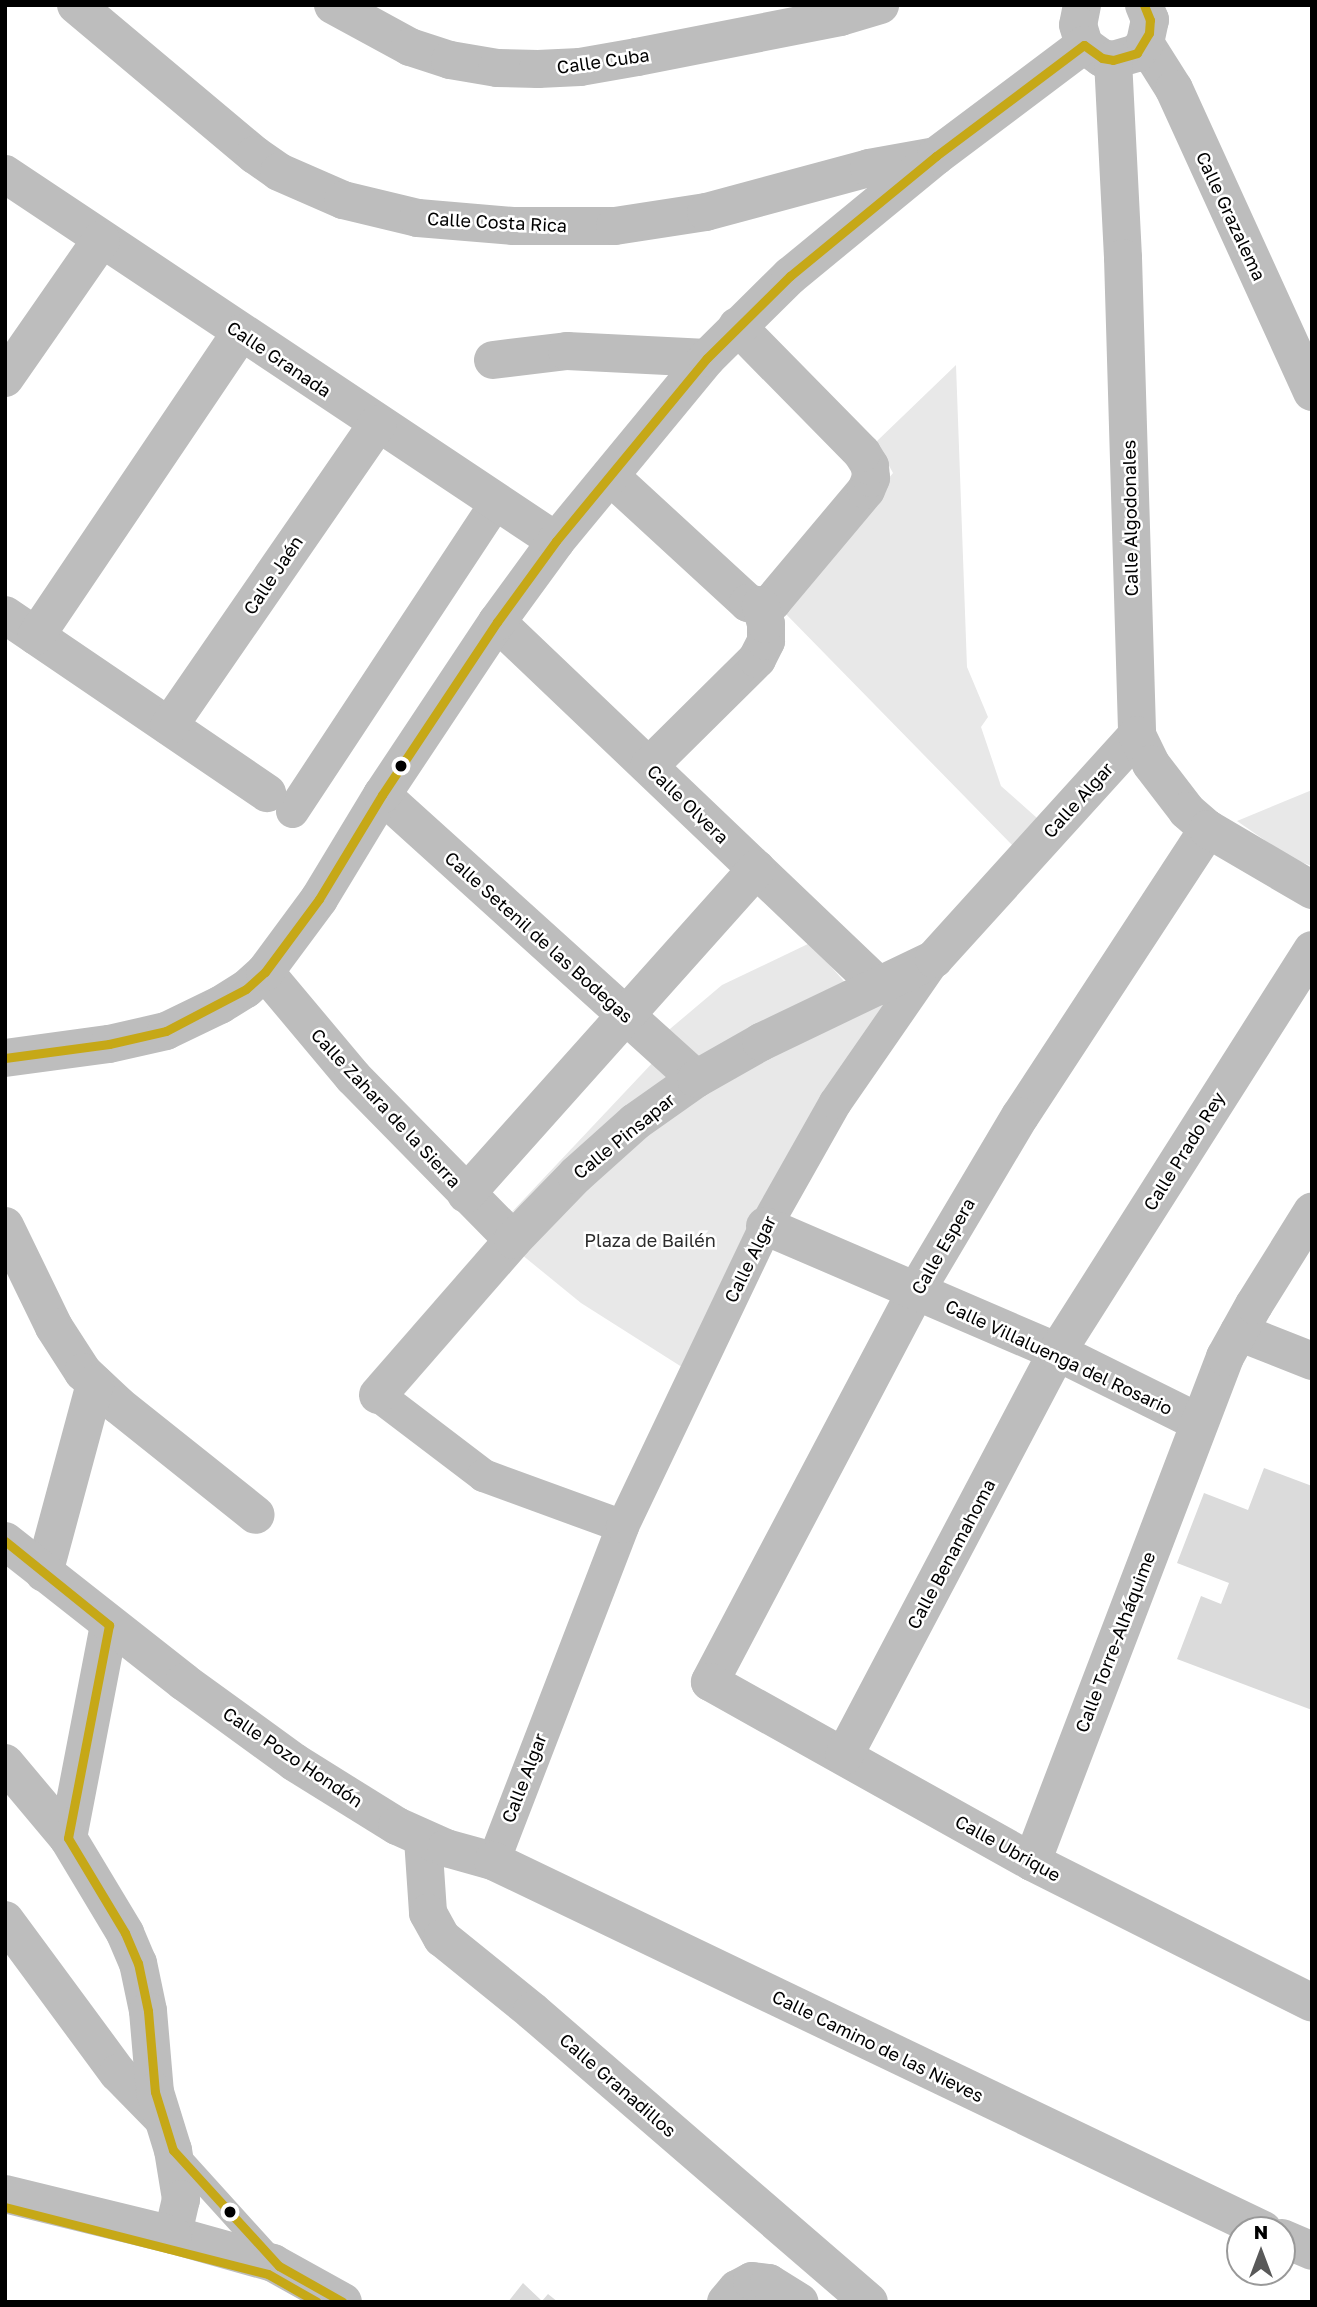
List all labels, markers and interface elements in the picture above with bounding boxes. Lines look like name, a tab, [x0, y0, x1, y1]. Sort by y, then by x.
street label: Calle Cuba	[555, 44, 651, 78]
street label: Calle Grazalema	[1192, 148, 1270, 284]
street label: Calle Costa Rica	[426, 208, 568, 236]
street label: Calle Granada	[223, 316, 335, 402]
street label: Calle Algodonales	[1118, 440, 1142, 596]
street label: Calle Jaén	[239, 532, 307, 618]
street label: Calle Algar	[1038, 758, 1118, 842]
unlabelled marker	[394, 759, 408, 773]
street label: Calle Olvera	[643, 760, 733, 848]
street label: Calle Setenil de las Bodegas	[441, 847, 637, 1027]
street label: Calle Zahara de la Sierra	[307, 1024, 465, 1192]
street label: Calle Pinsapar	[569, 1088, 679, 1184]
street label: Calle Prado Rey	[1139, 1088, 1229, 1214]
street label: Calle Espera	[907, 1194, 979, 1298]
street label: Calle Algar	[720, 1212, 780, 1306]
park label: Plaza de Bailén	[584, 1229, 716, 1251]
street label: Calle Villaluenga del Rosario	[942, 1295, 1176, 1419]
street label: Calle Benamahoma	[902, 1475, 1000, 1633]
street label: Calle Torre-Alháquime	[1071, 1548, 1159, 1736]
street label: Calle Pozo Hondón	[219, 1702, 367, 1812]
street label: Calle Algar	[497, 1730, 551, 1826]
street label: Calle Ubrique	[952, 1810, 1064, 1886]
street label: Calle Camino de las Nieves	[769, 1985, 987, 2107]
street label: Calle Granadillos	[555, 2029, 681, 2141]
unlabelled marker	[223, 2205, 237, 2219]
north arrow	[1226, 2216, 1296, 2286]
text: N	[1254, 2220, 1268, 2243]

